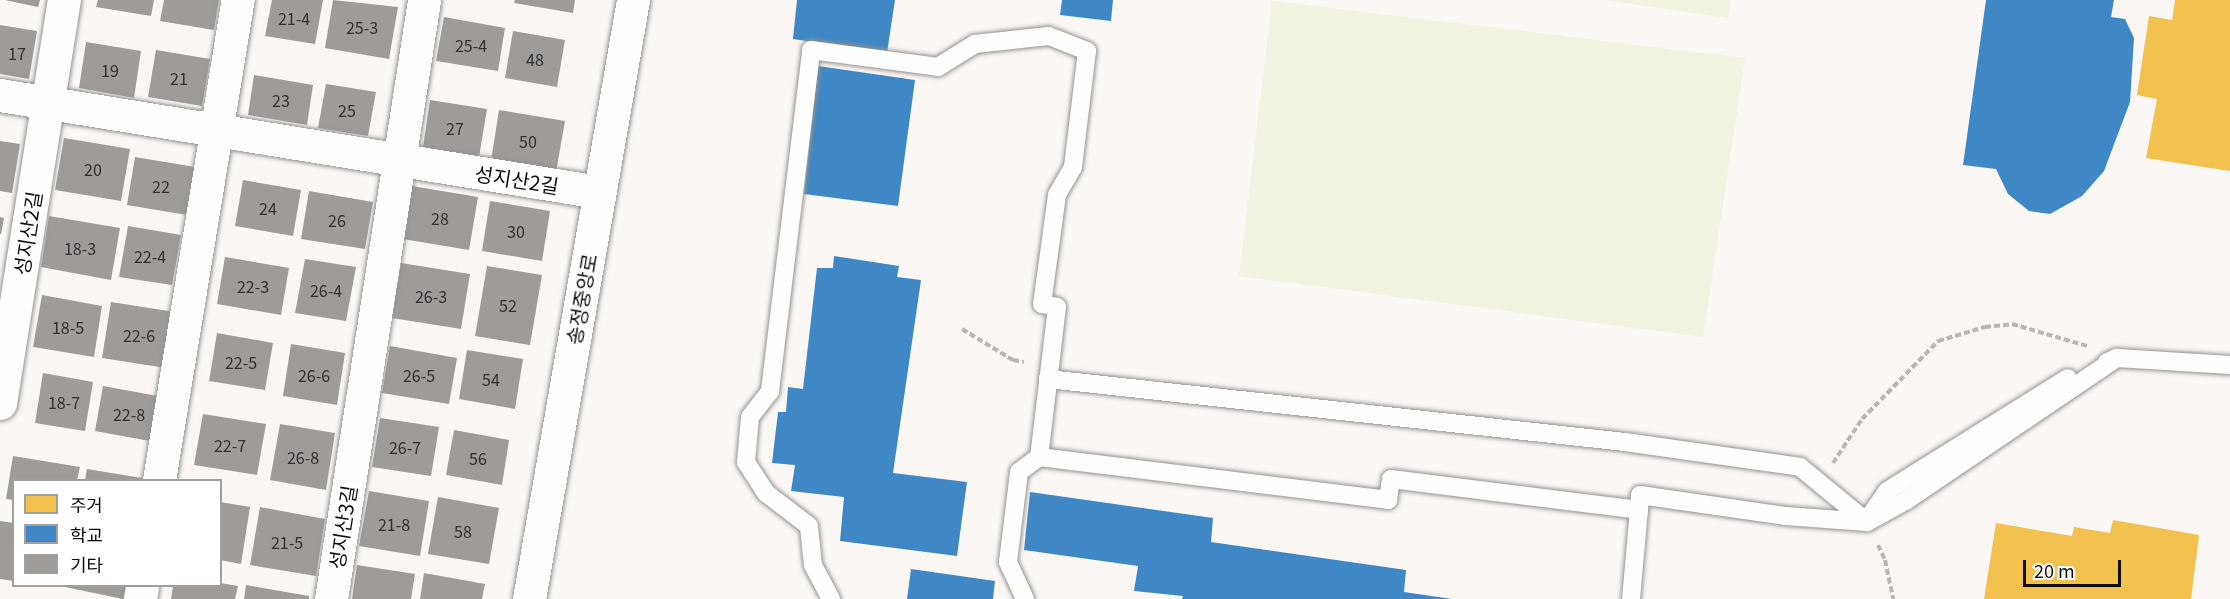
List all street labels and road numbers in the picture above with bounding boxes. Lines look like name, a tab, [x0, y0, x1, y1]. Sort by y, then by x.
street label: 성지산2길	[473, 161, 561, 197]
street label: 성지산2길	[9, 189, 45, 277]
street label: 송정중앙로	[561, 252, 601, 346]
street label: 성지산3길	[324, 483, 360, 571]

